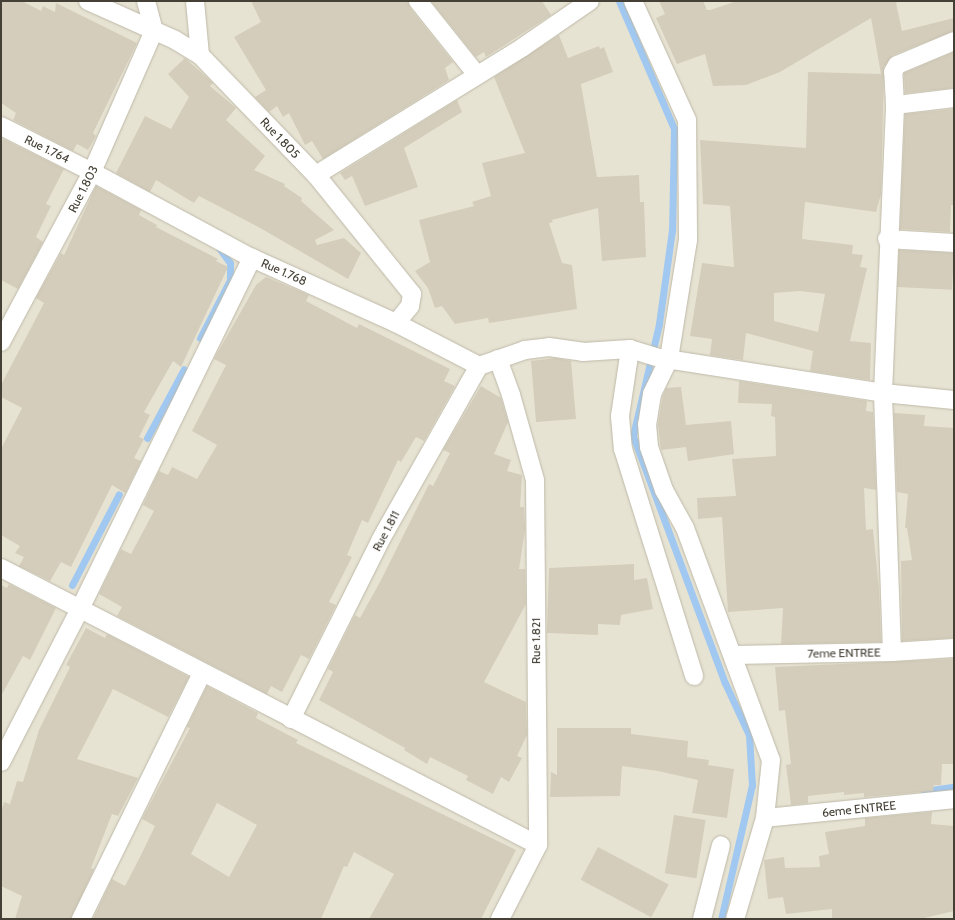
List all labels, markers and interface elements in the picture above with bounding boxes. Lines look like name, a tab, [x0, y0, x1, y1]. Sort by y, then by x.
street label: Rue 1.805	[257, 115, 303, 161]
street label: Rue 1.764	[22, 132, 72, 166]
street label: Rue 1.803	[65, 163, 101, 215]
street label: Rue 1.768	[259, 256, 309, 288]
street label: Rue 1.811	[369, 508, 403, 554]
street label: Rue 1.821	[529, 618, 543, 664]
street label: 7eme ENTREE	[807, 645, 881, 661]
street label: 6eme ENTREE	[821, 798, 897, 820]

